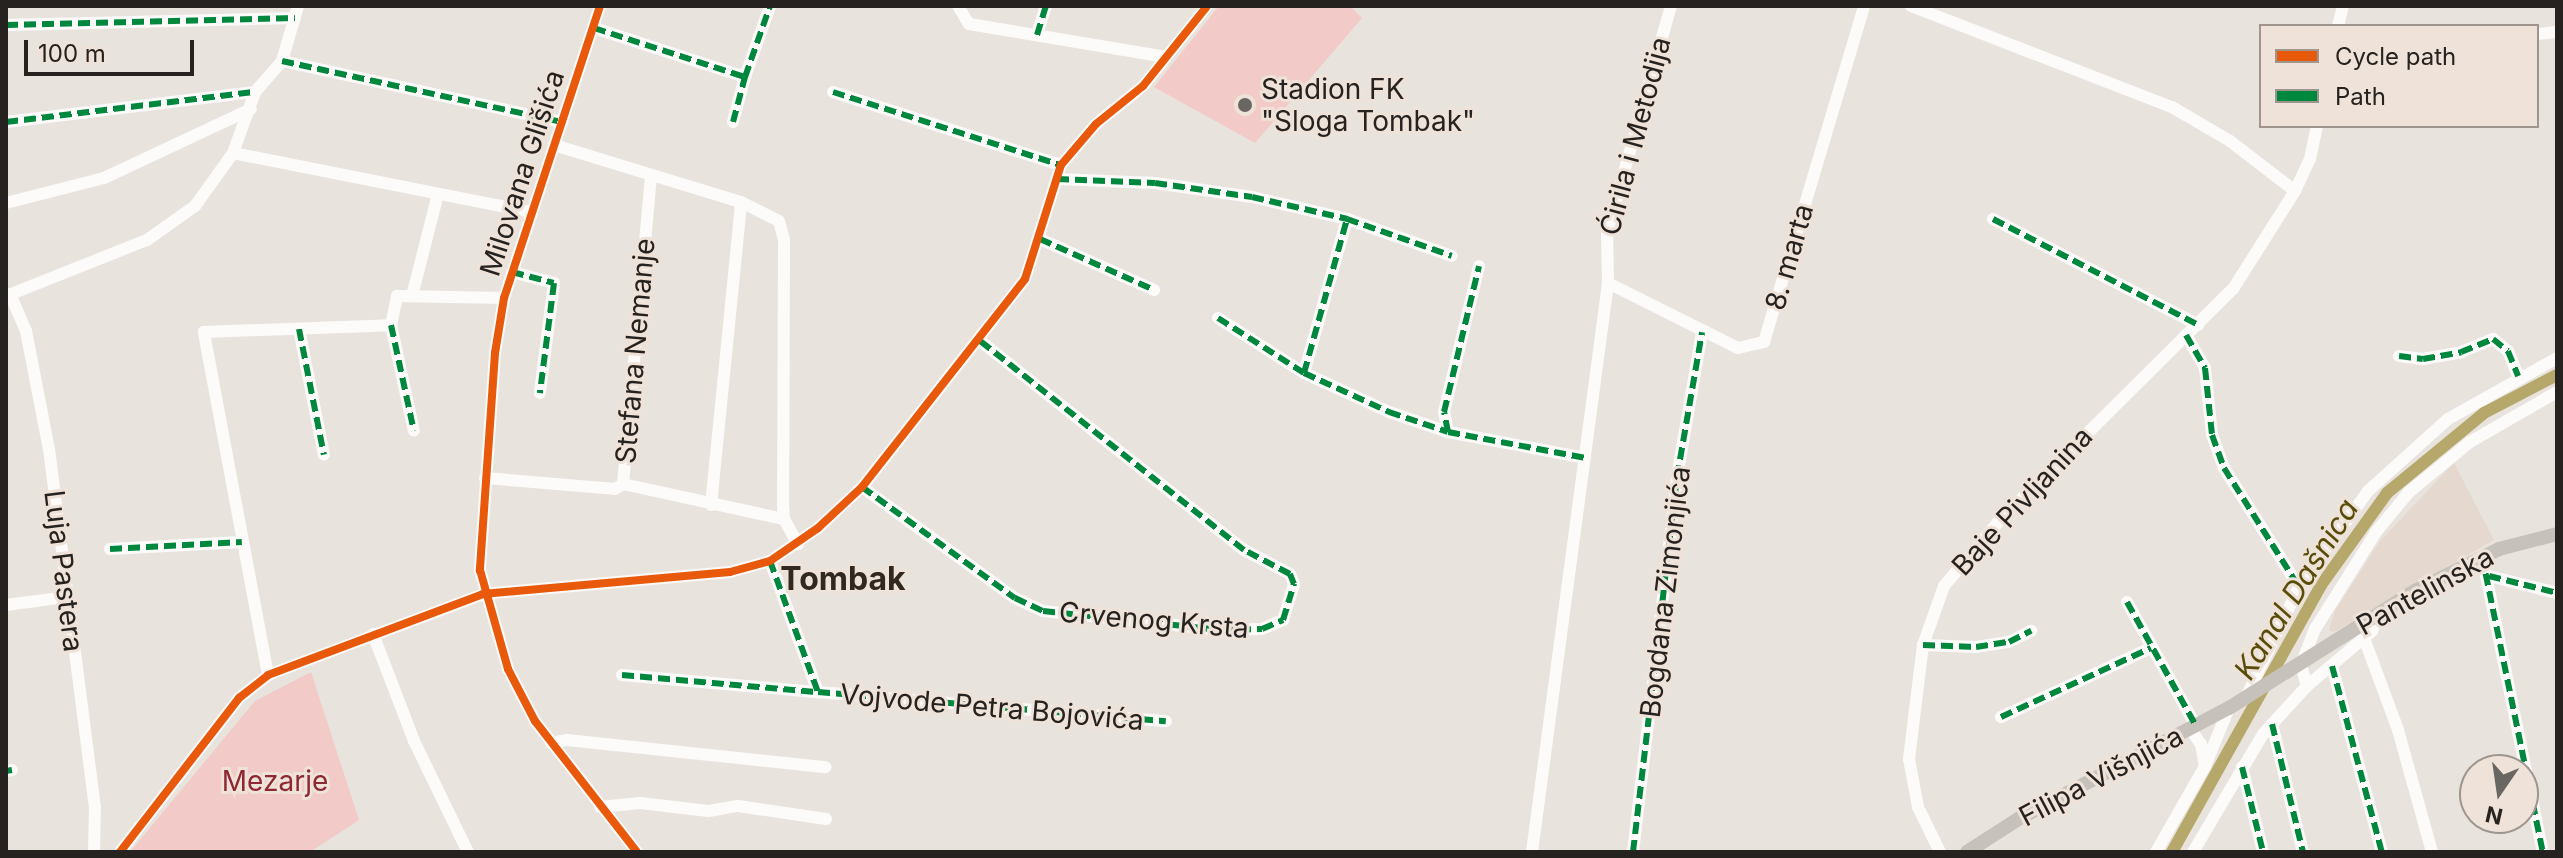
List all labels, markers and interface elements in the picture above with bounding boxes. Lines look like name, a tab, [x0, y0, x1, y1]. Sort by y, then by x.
scale bar	[28, 24, 198, 74]
legend	[2259, 24, 2539, 128]
street label: Ćirila i Metodija	[1592, 33, 1678, 239]
text: 100 m	[38, 39, 106, 68]
text: Cycle path	[2335, 42, 2456, 71]
street label: Milovana Glišića	[473, 66, 571, 280]
place label: Stadion FK "Sloga Tombak"	[1261, 72, 1475, 138]
text: Path	[2335, 82, 2386, 111]
marker: Stadion FK "Sloga Tombak"	[1236, 96, 1254, 114]
street label: 8. marta	[1758, 200, 1820, 314]
street label: Stefana Nemanje	[608, 237, 662, 465]
street label: Baje Pivljanina	[1945, 420, 2099, 582]
street label: Bogdana Zimonjića	[1633, 464, 1697, 720]
street label: Luja Pastera	[37, 488, 91, 654]
water label: Kanal Dašnica	[2226, 492, 2366, 686]
street label: Pantelinska	[2351, 540, 2499, 642]
district label: Tombak	[780, 560, 906, 598]
street label: Crvenog Krsta	[1058, 595, 1250, 645]
street label: Vojvode Petra Bojovića	[839, 677, 1145, 737]
street label: Filipa Višnjića	[2013, 719, 2189, 833]
north arrow	[2459, 754, 2539, 834]
park label: Mezarje	[222, 764, 328, 798]
text: N	[2483, 801, 2505, 830]

